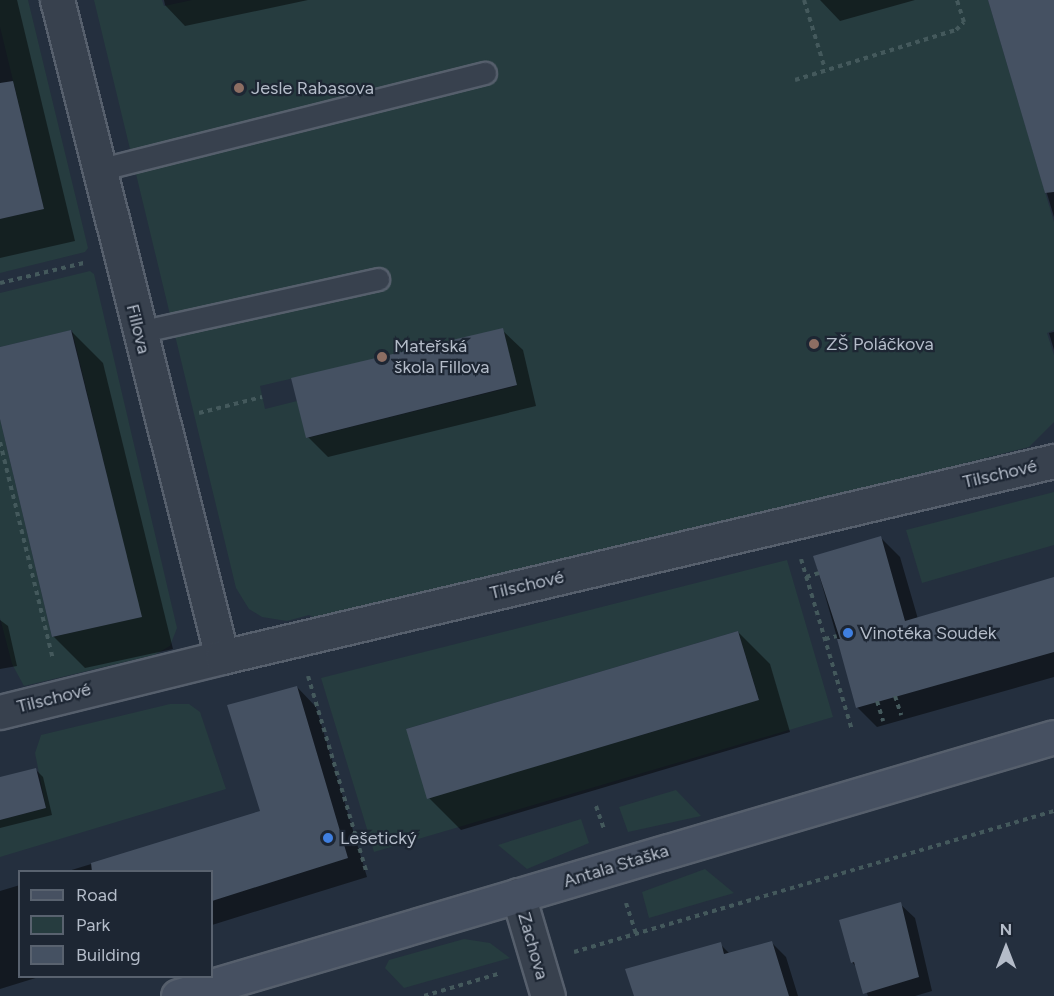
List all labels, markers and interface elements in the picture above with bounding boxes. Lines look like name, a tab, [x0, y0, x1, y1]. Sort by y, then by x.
place label: Jesle Rabasova	[251, 77, 374, 99]
marker: Jesle Rabasova	[232, 81, 246, 95]
street label: Fillova	[121, 302, 155, 356]
place label: ZŠ Poláčkova	[826, 333, 934, 355]
place label: Mateřská škola Fillova	[394, 336, 489, 378]
marker: ZŠ Poláčkova	[807, 337, 821, 351]
marker: Mateřská škola Fillova	[375, 350, 389, 364]
street label: Tilschové	[961, 455, 1039, 493]
street label: Tilschové	[488, 566, 566, 604]
place label: Vinotéka Soudek	[860, 622, 997, 644]
marker: Vinotéka Soudek	[841, 626, 855, 640]
street label: Tilschové	[15, 678, 93, 718]
place label: Lešetický	[340, 827, 416, 849]
marker: Lešetický	[321, 831, 335, 845]
street label: Antala Staška	[561, 840, 671, 892]
legend	[18, 870, 213, 978]
text: Road	[76, 884, 117, 906]
street label: Zachova	[513, 910, 553, 982]
text: Park	[76, 914, 110, 936]
north arrow	[976, 918, 1036, 978]
text: N	[1000, 920, 1012, 939]
text: Building	[76, 944, 141, 966]

